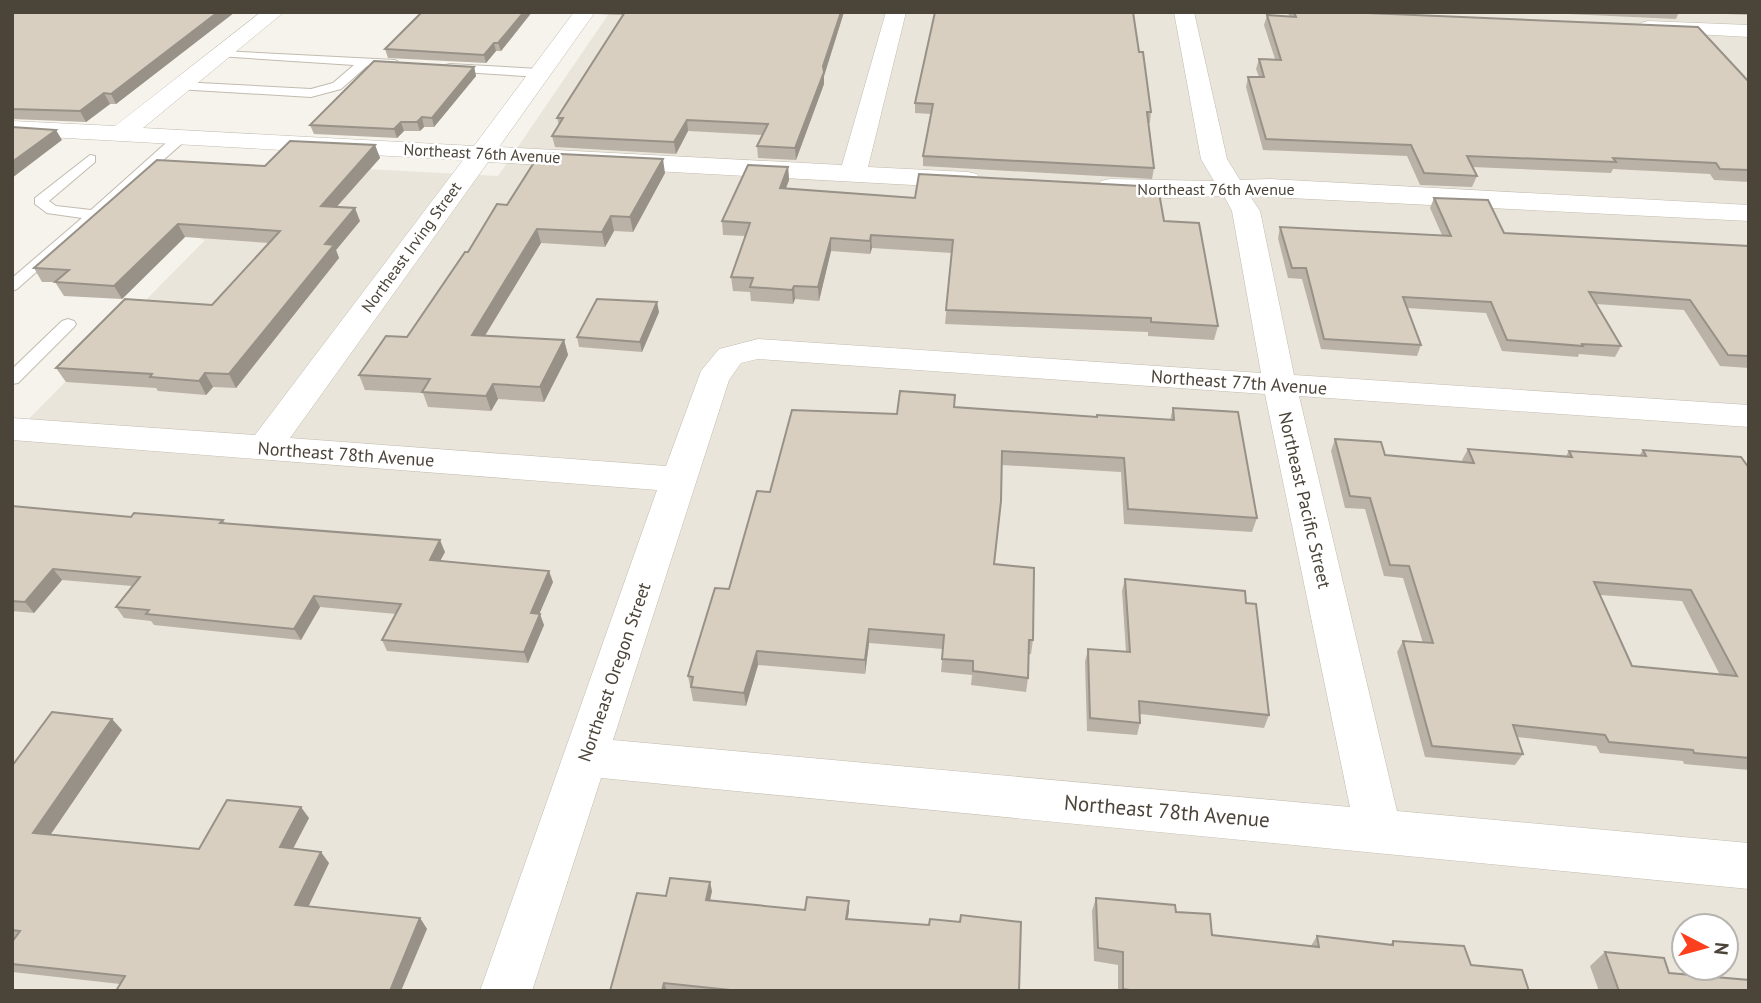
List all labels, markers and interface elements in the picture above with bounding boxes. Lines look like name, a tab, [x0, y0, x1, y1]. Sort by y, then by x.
street label: Northeast 76th Avenue	[403, 139, 561, 167]
street label: Northeast Irving Street	[357, 177, 465, 316]
street label: Northeast 76th Avenue	[1137, 179, 1295, 199]
street label: Northeast 77th Avenue	[1150, 364, 1328, 400]
street label: Northeast Pacific Street	[1274, 410, 1336, 590]
street label: Northeast 78th Avenue	[257, 436, 435, 472]
street label: Northeast Oregon Street	[572, 579, 656, 765]
street label: Northeast 78th Avenue	[1063, 789, 1271, 833]
north arrow	[1670, 912, 1740, 982]
text: N	[1709, 941, 1734, 956]

